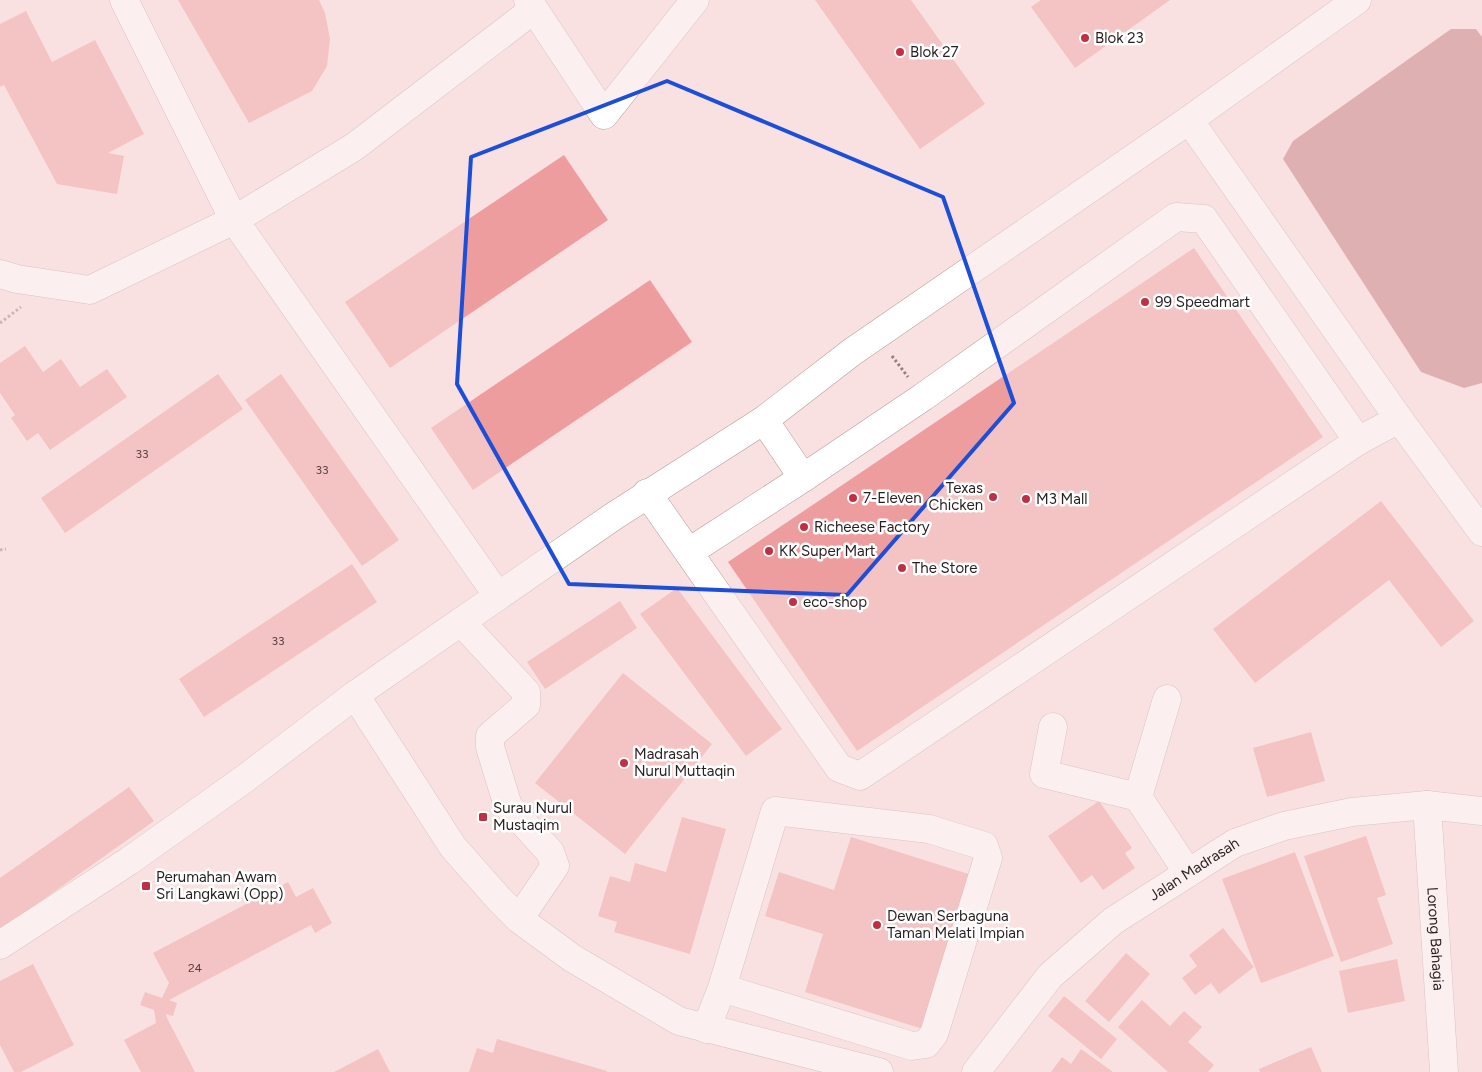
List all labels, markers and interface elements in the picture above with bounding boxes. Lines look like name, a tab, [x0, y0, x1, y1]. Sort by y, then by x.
place label: Blok 23	[1095, 29, 1144, 47]
marker: Blok 23	[1079, 32, 1091, 44]
place label: Blok 27	[910, 43, 959, 61]
marker: Blok 27	[894, 46, 906, 58]
place label: 99 Speedmart	[1155, 293, 1250, 311]
marker: 99 Speedmart	[1139, 296, 1151, 308]
house number: 33	[135, 447, 149, 461]
house number: 33	[315, 463, 329, 477]
place label: Texas Chicken	[929, 479, 983, 514]
place label: 7-Eleven	[863, 489, 922, 507]
place label: M3 Mall	[1036, 490, 1088, 508]
marker: Texas Chicken	[987, 491, 999, 503]
marker: 7-Eleven	[847, 492, 859, 504]
marker: M3 Mall	[1020, 493, 1032, 505]
place label: Richeese Factory	[814, 518, 930, 536]
marker: Richeese Factory	[798, 521, 810, 533]
place label: KK Super Mart	[779, 542, 876, 560]
marker: KK Super Mart	[763, 545, 775, 557]
place label: The Store	[912, 559, 977, 577]
marker: The Store	[896, 562, 908, 574]
place label: eco-shop	[803, 593, 867, 611]
marker: eco-shop	[787, 596, 799, 608]
house number: 33	[271, 634, 285, 648]
place label: Madrasah Nurul Muttaqin	[634, 745, 735, 780]
marker: Madrasah Nurul Muttaqin	[618, 757, 630, 769]
place label: Surau Nurul Mustaqim	[493, 799, 572, 834]
marker: Surau Nurul Mustaqim	[477, 811, 489, 823]
street label: Jalan Madrasah	[1146, 834, 1242, 905]
place label: Perumahan Awam Sri Langkawi (Opp)	[156, 868, 284, 903]
marker: Perumahan Awam Sri Langkawi (Opp)	[140, 880, 152, 892]
street label: Lorong Bahagia	[1423, 886, 1448, 991]
place label: Dewan Serbaguna Taman Melati Impian	[887, 907, 1024, 942]
marker: Dewan Serbaguna Taman Melati Impian	[871, 919, 883, 931]
house number: 24	[188, 961, 203, 975]

